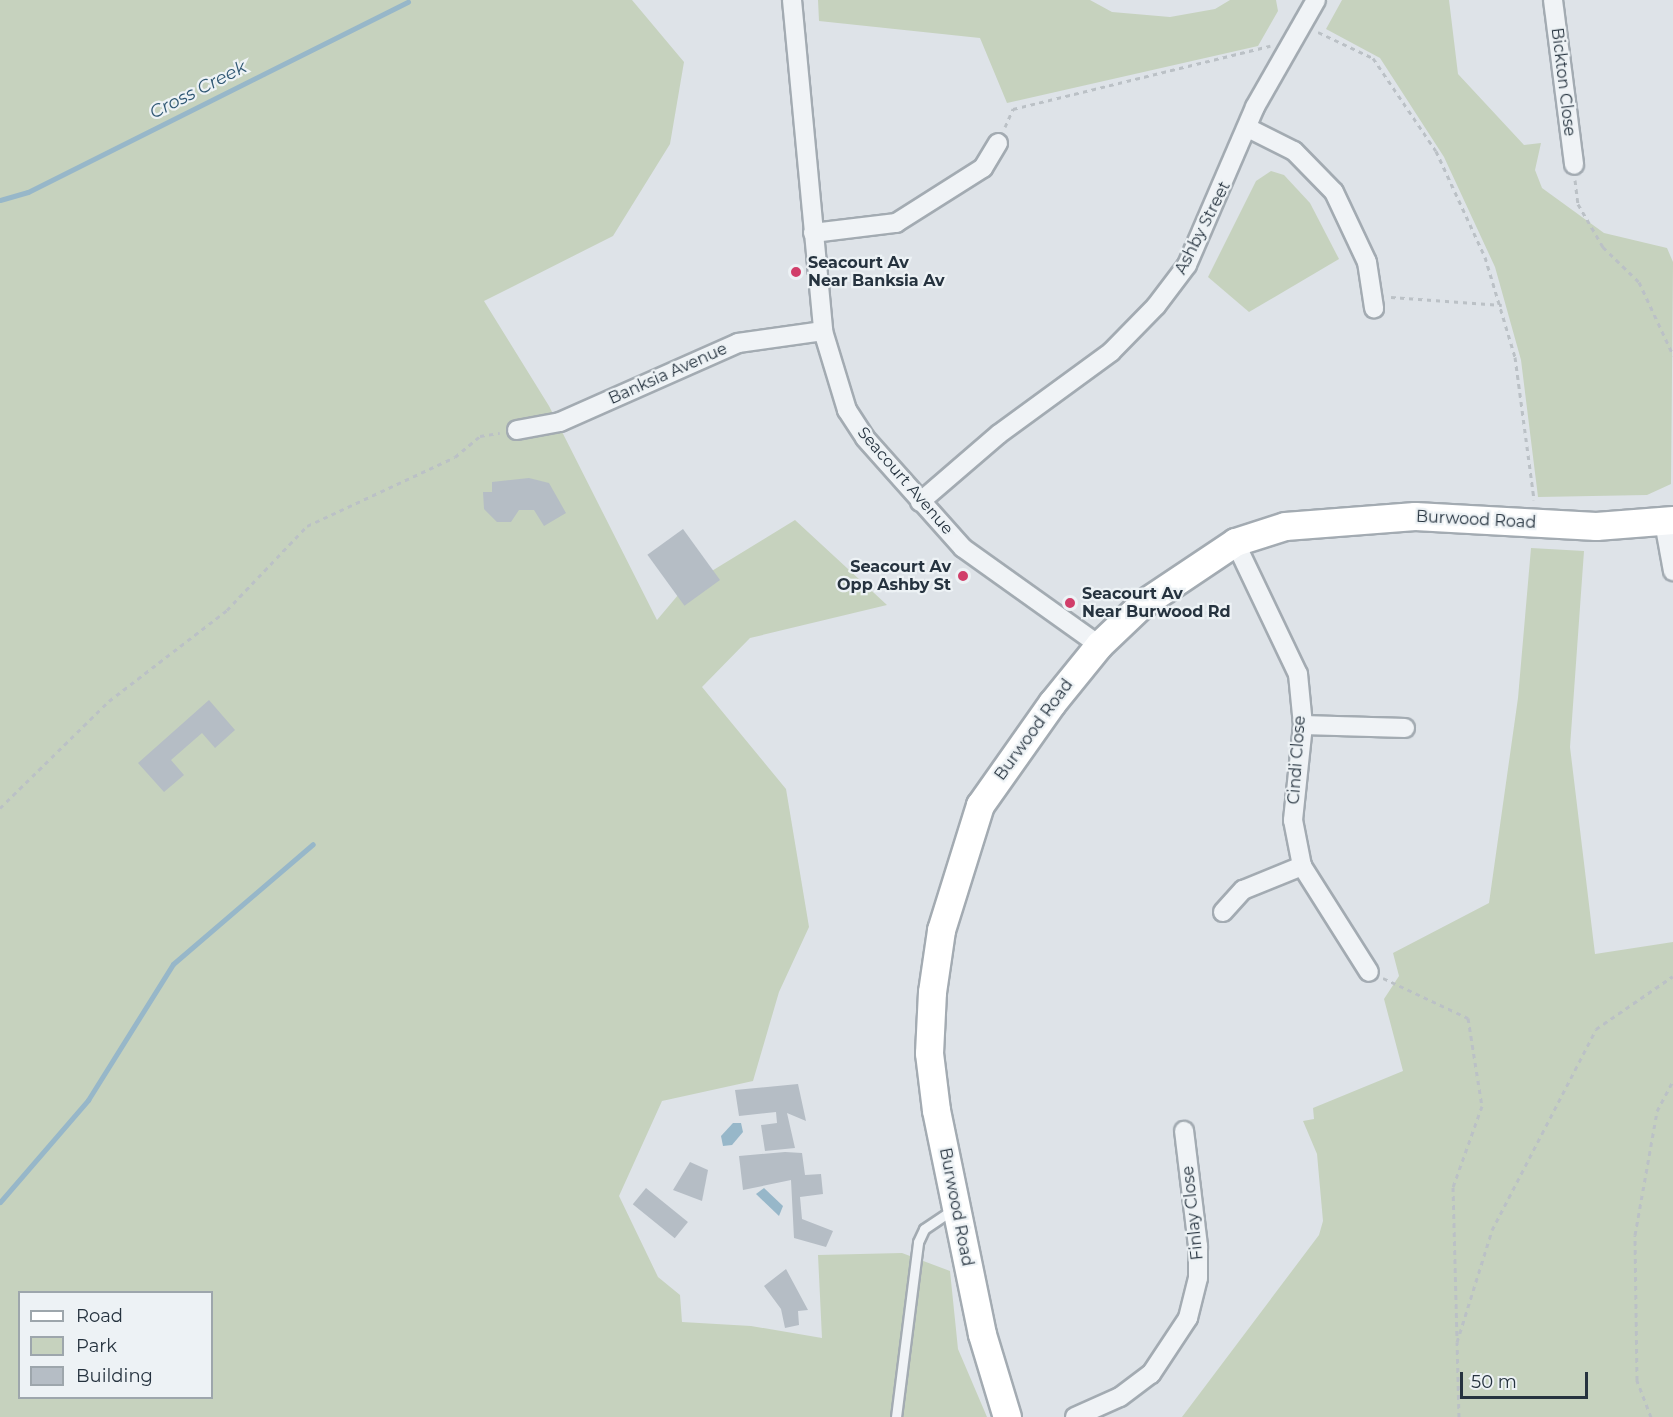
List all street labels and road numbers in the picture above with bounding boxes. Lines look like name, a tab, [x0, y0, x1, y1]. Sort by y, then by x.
street label: Bickton Close	[1547, 27, 1579, 137]
street label: Ashby Street	[1171, 178, 1235, 278]
street label: Banksia Avenue	[606, 339, 730, 409]
street label: Seacourt Avenue	[853, 423, 957, 539]
street label: Burwood Road	[1415, 507, 1537, 533]
street label: Burwood Road	[991, 676, 1077, 784]
street label: Cindi Close	[1284, 715, 1310, 805]
street label: Burwood Road	[935, 1146, 977, 1268]
street label: Finlay Close	[1179, 1165, 1207, 1261]

